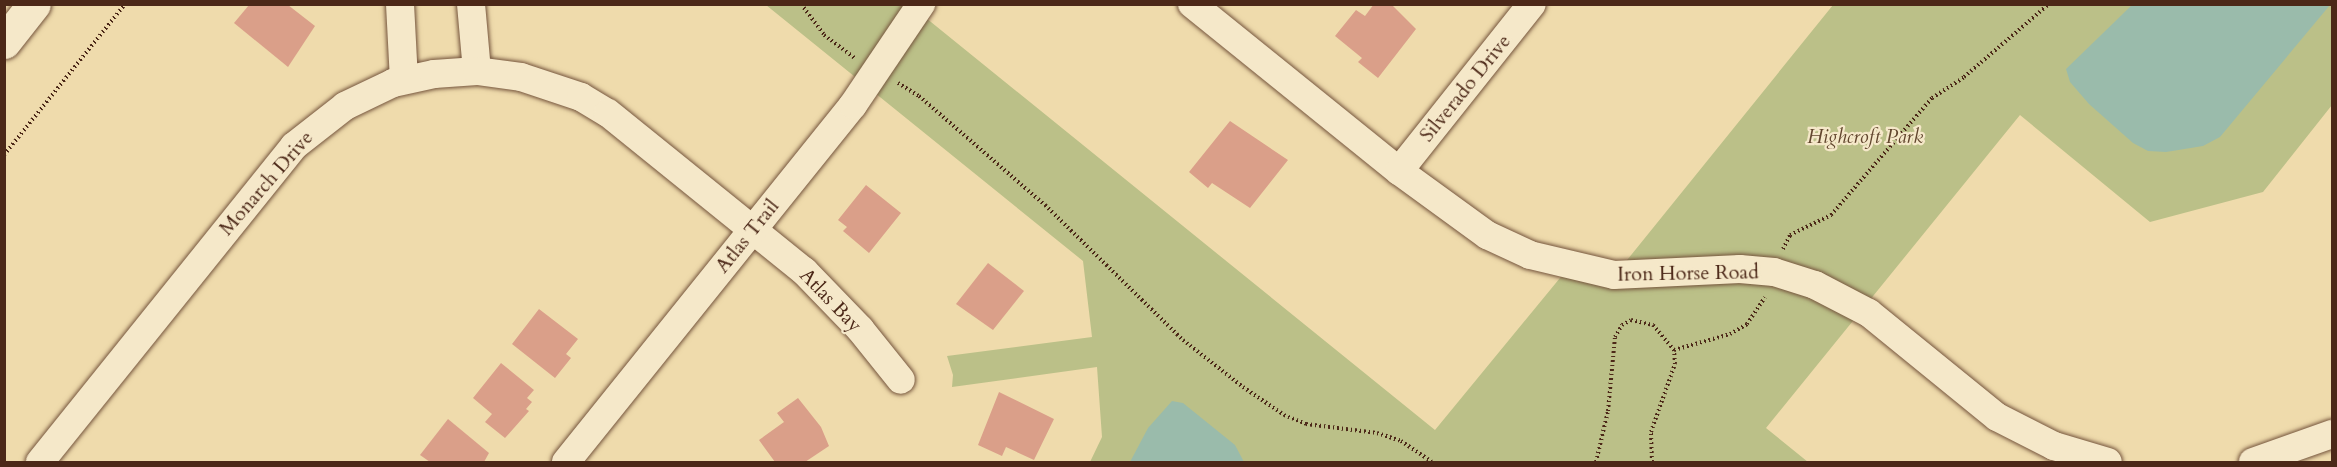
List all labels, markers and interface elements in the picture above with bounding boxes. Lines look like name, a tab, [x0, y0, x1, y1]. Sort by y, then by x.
street label: Silverado Drive	[1414, 30, 1516, 146]
park label: Highcroft Park	[1807, 124, 1923, 148]
street label: Monarch Drive	[214, 126, 318, 240]
street label: Atlas Trail	[710, 194, 784, 278]
street label: Iron Horse Road	[1617, 260, 1759, 286]
street label: Atlas Bay	[795, 263, 867, 337]

